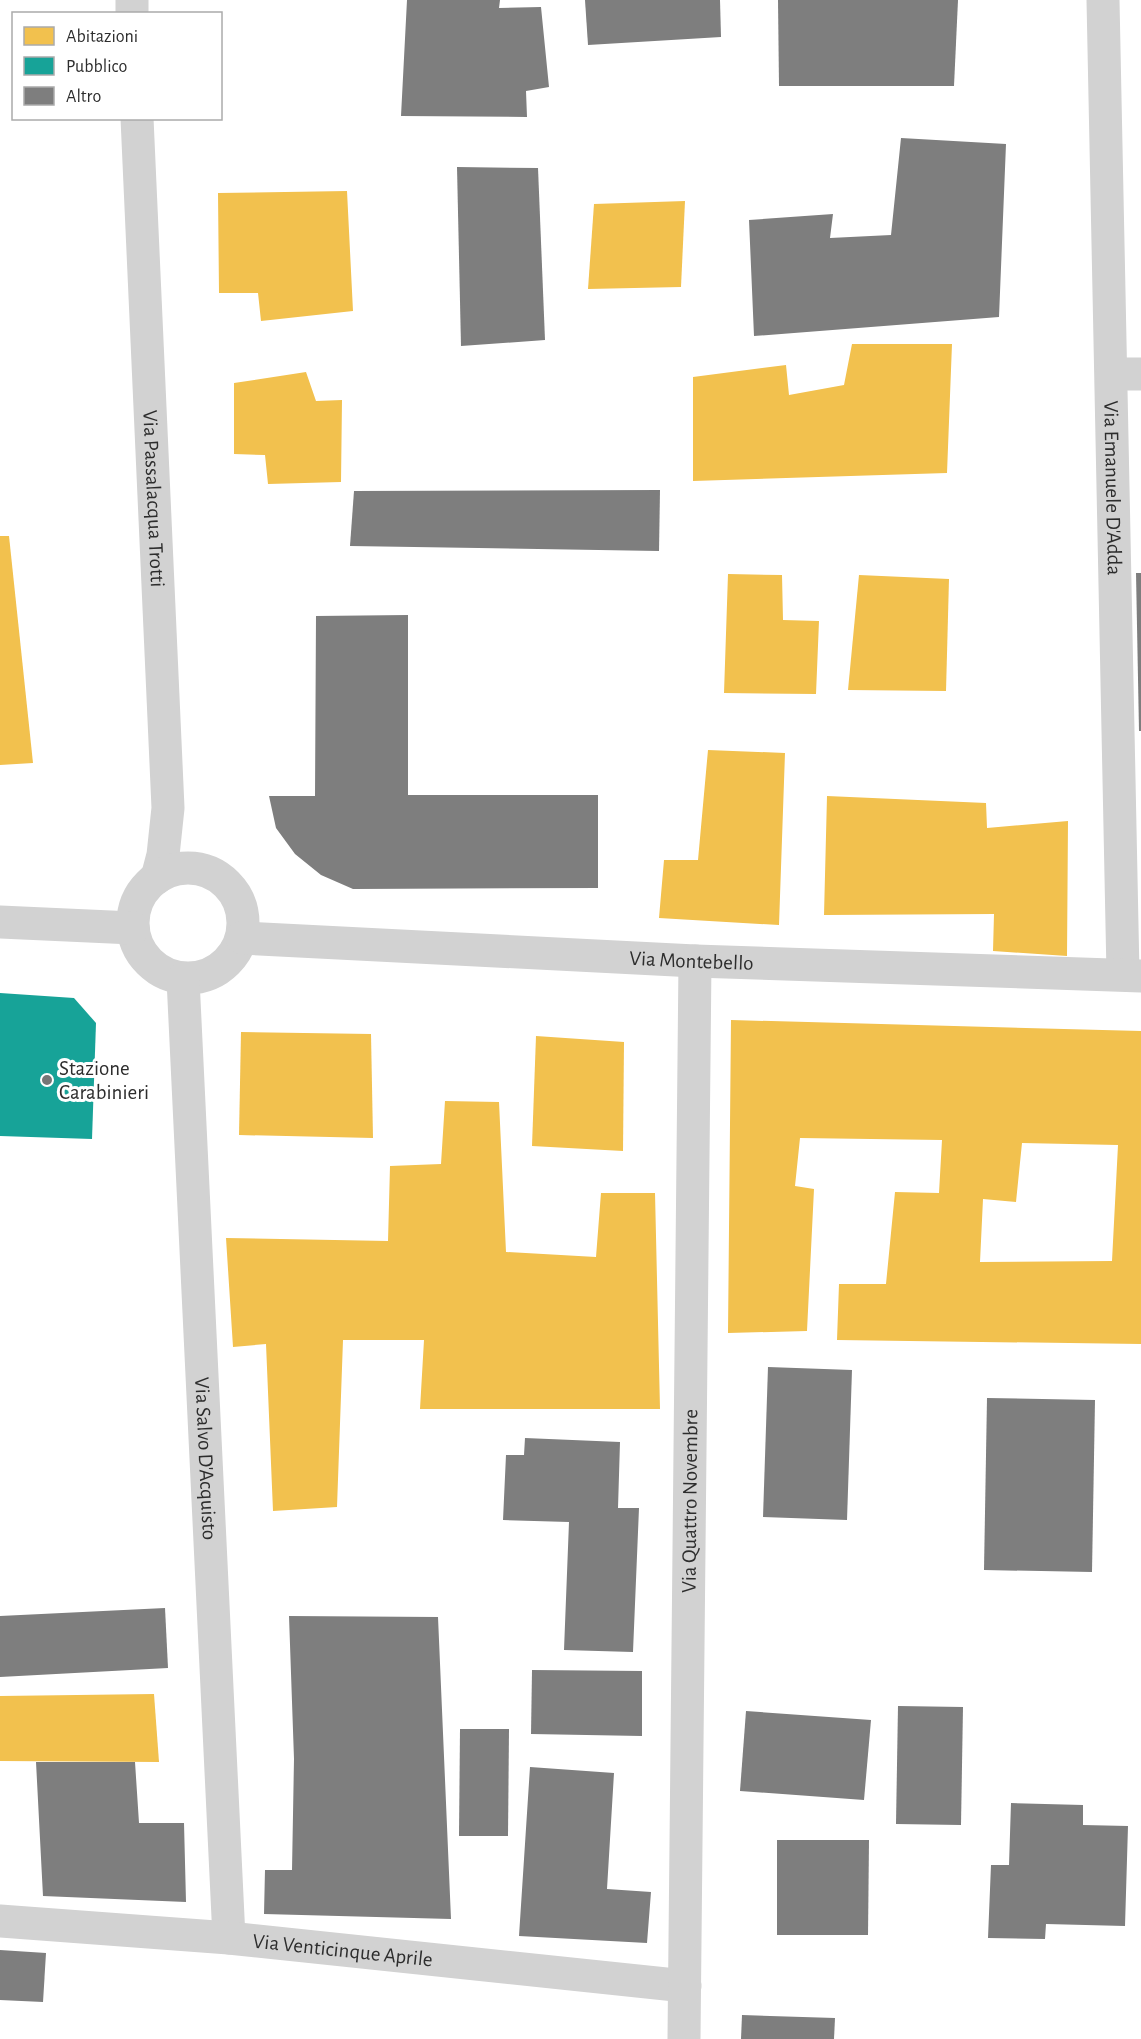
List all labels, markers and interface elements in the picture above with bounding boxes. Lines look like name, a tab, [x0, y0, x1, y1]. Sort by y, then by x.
legend	[12, 12, 222, 120]
text: Abitazioni	[66, 28, 138, 46]
text: Pubblico	[66, 58, 128, 76]
text: Altro	[66, 88, 101, 106]
street label: Via Emanuele D'Adda	[1101, 400, 1125, 576]
street label: Via Passalacqua Trotti	[140, 409, 169, 588]
street label: Via Montebello	[629, 947, 754, 973]
place label: Stazione Carabinieri	[59, 1058, 149, 1103]
marker: Stazione Carabinieri	[40, 1073, 54, 1087]
street label: Via Salvo D'Acquisto	[192, 1376, 220, 1540]
street label: Via Quattro Novembre	[678, 1409, 701, 1593]
street label: Via Venticinque Aprile	[252, 1930, 434, 1970]

